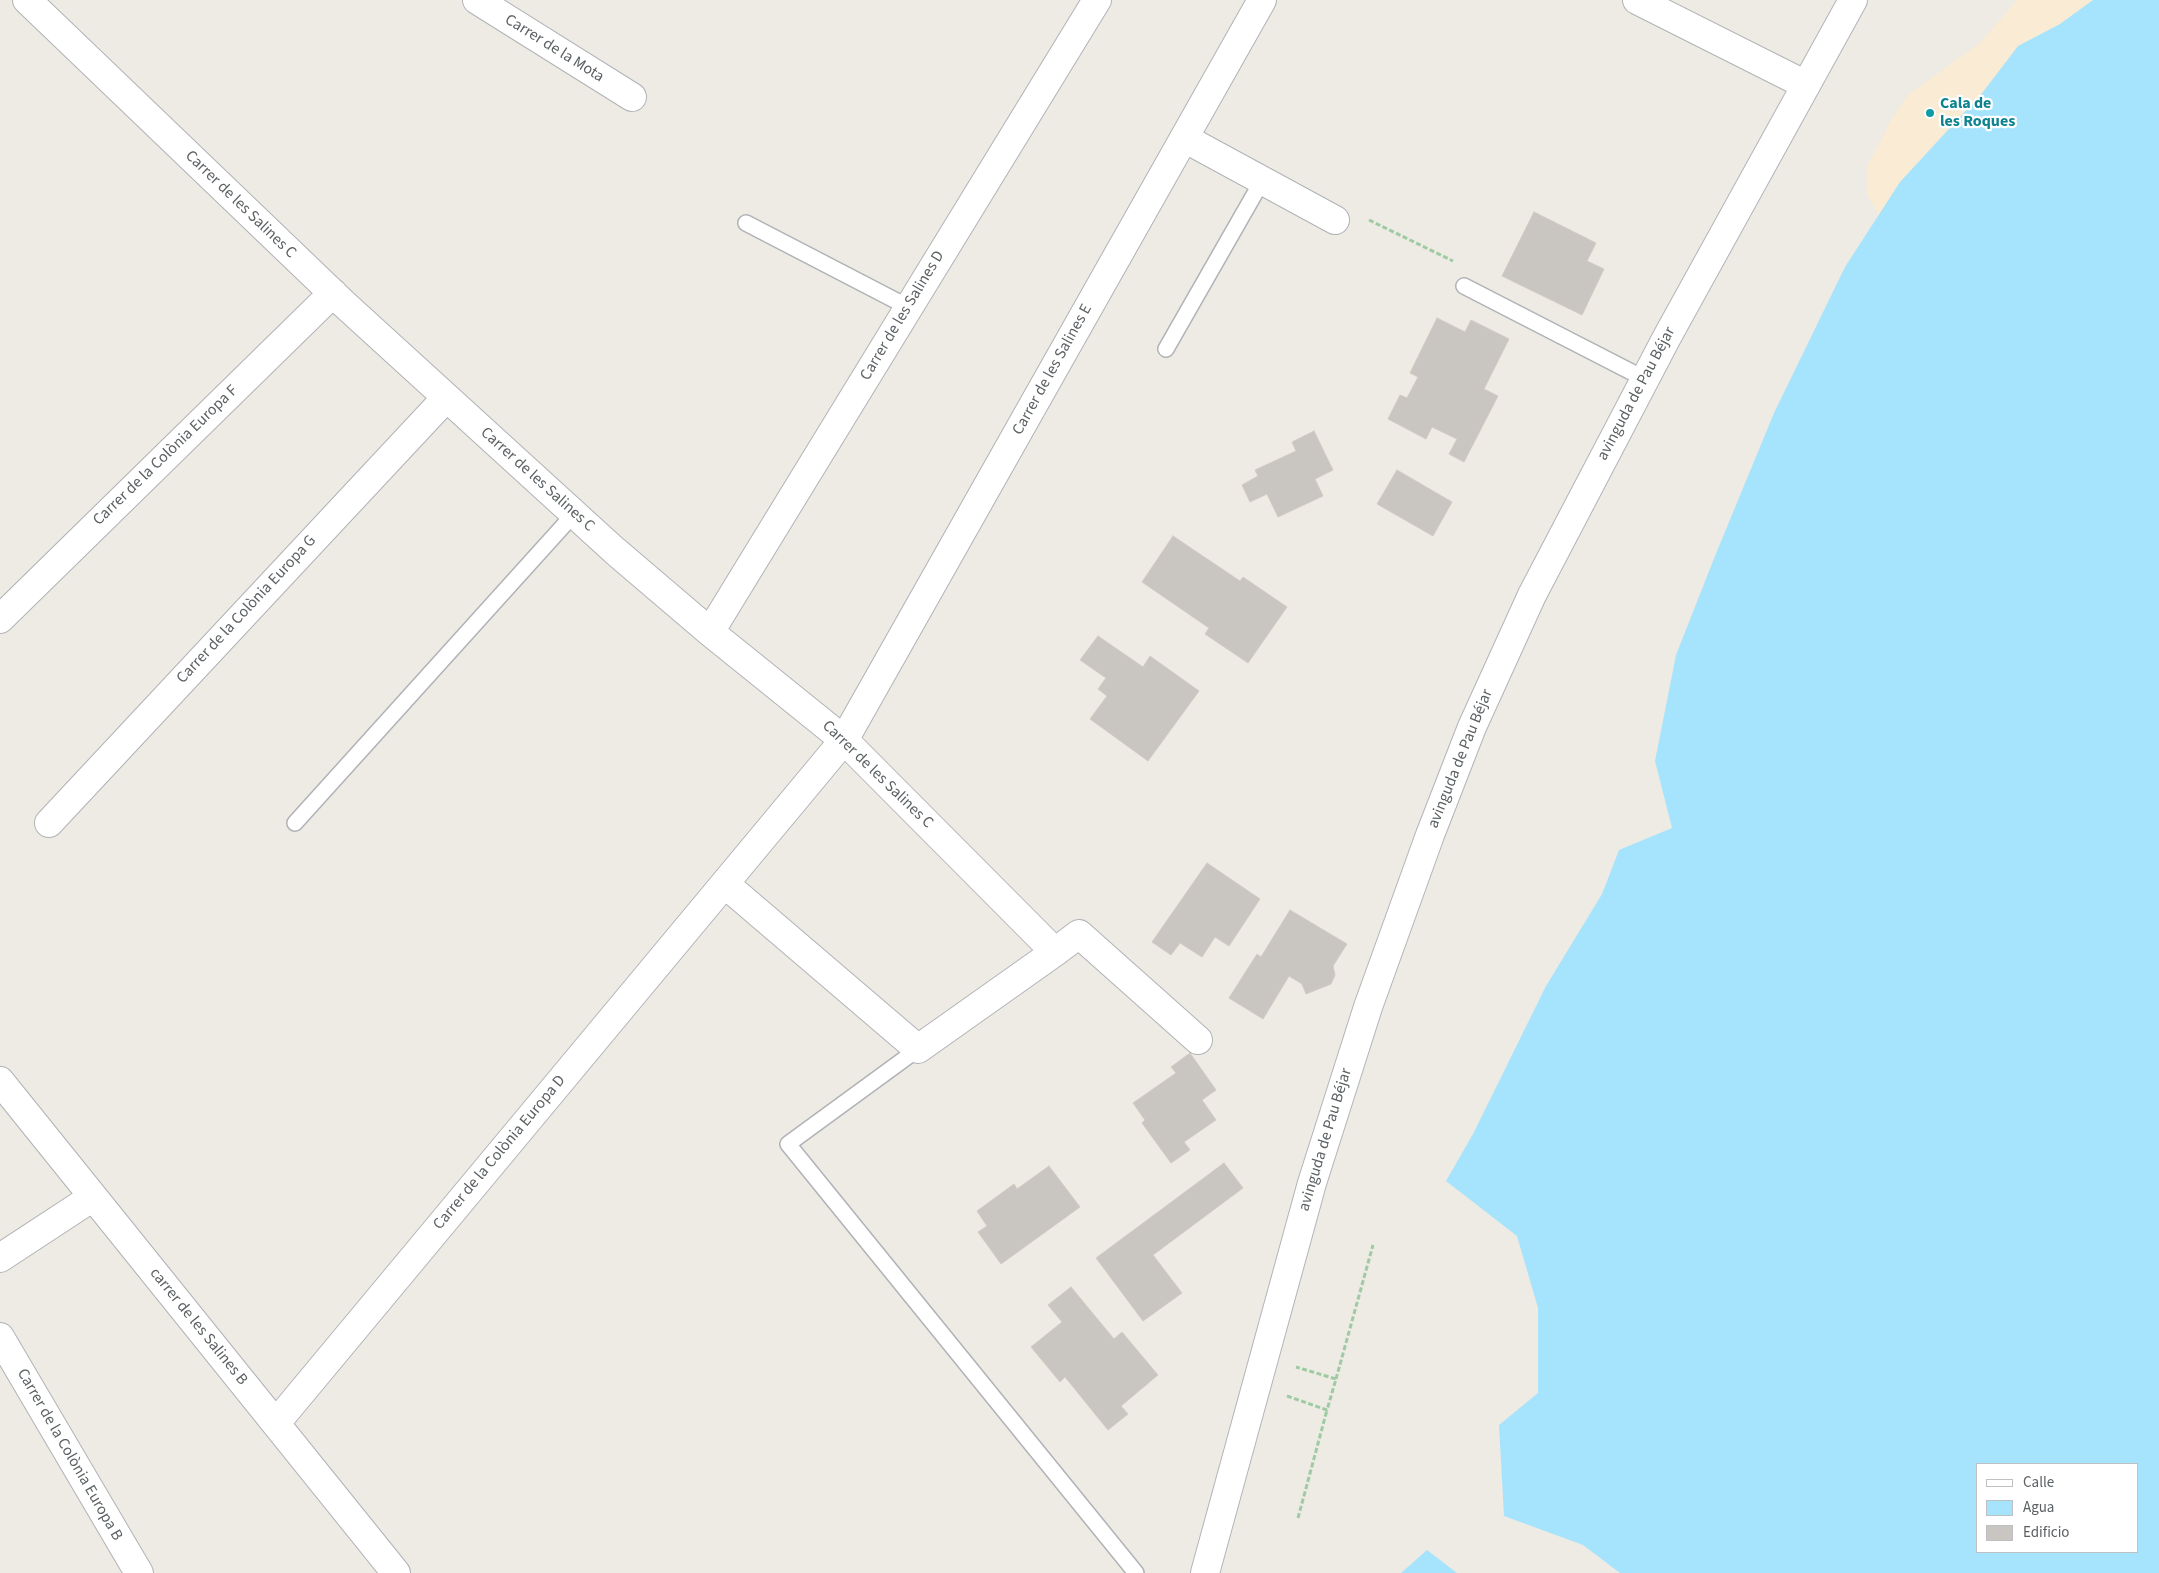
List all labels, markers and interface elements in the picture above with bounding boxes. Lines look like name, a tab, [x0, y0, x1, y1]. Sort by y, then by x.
street label: Carrer de la Mota	[501, 11, 607, 87]
place label: Cala de les Roques	[1940, 94, 2015, 132]
marker: Cala de les Roques	[1924, 107, 1936, 119]
street label: Carrer de les Salines C	[180, 147, 300, 263]
street label: Carrer de les Salines D	[857, 248, 949, 384]
street label: Carrer de les Salines E	[1009, 301, 1097, 439]
street label: avinguda de Pau Béjar	[1594, 324, 1680, 464]
street label: Carrer de la Colònia Europa F	[90, 382, 242, 530]
street label: Carrer de les Salines C	[476, 424, 598, 536]
street label: Carrer de la Colònia Europa G	[173, 532, 321, 688]
street label: avinguda de Pau Béjar	[1424, 687, 1498, 831]
street label: Carrer de les Salines C	[817, 717, 937, 833]
street label: avinguda de Pau Béjar	[1295, 1066, 1357, 1214]
street label: Carrer de la Colònia Europa D	[430, 1072, 570, 1234]
street label: carrer de les Salines B	[145, 1264, 251, 1390]
street label: Carrer de la Colònia Europa B	[12, 1366, 126, 1544]
legend	[1976, 1463, 2139, 1553]
text: Calle	[2023, 1472, 2054, 1493]
text: Agua	[2023, 1497, 2054, 1518]
text: Edificio	[2023, 1522, 2070, 1543]

